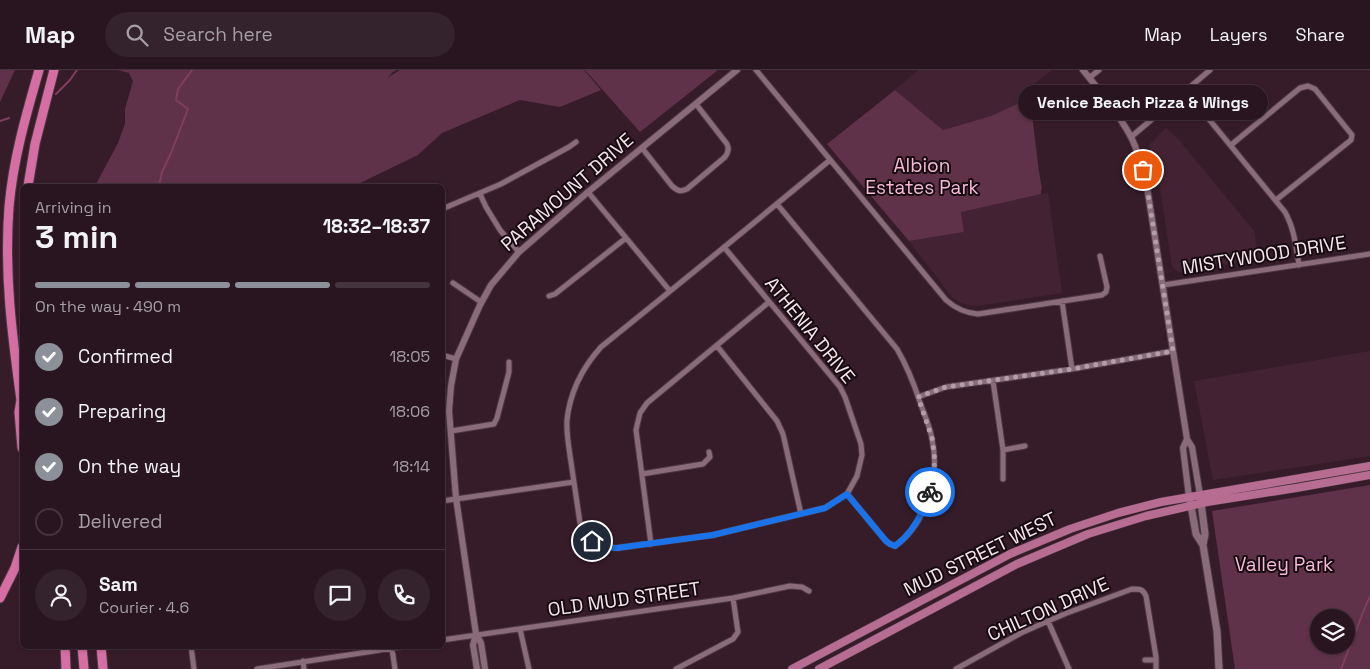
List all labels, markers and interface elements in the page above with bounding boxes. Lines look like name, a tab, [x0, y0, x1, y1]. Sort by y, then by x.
search box	[105, 12, 455, 57]
text: Map	[25, 19, 75, 50]
icon: search	[123, 21, 151, 49]
text: Search here	[163, 22, 273, 47]
text: Map	[1144, 23, 1182, 46]
text: Layers	[1210, 23, 1267, 46]
text: Share	[1295, 23, 1345, 46]
callout: Venice Beach Pizza & Wings	[1018, 85, 1268, 120]
text: Venice Beach Pizza & Wings	[1037, 92, 1249, 113]
street label: PARAMOUNT DRIVE	[495, 127, 639, 257]
pin	[1122, 149, 1164, 191]
park label: Albion Estates Park	[865, 153, 979, 200]
icon: bag	[1129, 156, 1157, 184]
text: Arriving in	[35, 197, 112, 218]
text: 18:32–18:37	[323, 214, 430, 239]
text: 3 min	[35, 217, 118, 257]
street label: MISTYWOOD DRIVE	[1180, 230, 1348, 280]
street label: ATHENIA DRIVE	[759, 271, 861, 389]
text: On the way · 490 m	[35, 296, 181, 317]
icon: check	[35, 343, 63, 371]
text: Confirmed	[78, 344, 173, 369]
text: 18:05	[389, 346, 430, 367]
icon: check	[35, 398, 63, 426]
text: Preparing	[78, 399, 166, 424]
text: 18:06	[389, 401, 430, 422]
icon: check	[35, 453, 63, 481]
text: On the way	[78, 454, 181, 479]
text: 18:14	[393, 456, 430, 477]
courier	[905, 467, 955, 517]
icon: bike	[916, 478, 944, 506]
street label: MUD STREET WEST	[899, 506, 1061, 602]
text: Delivered	[78, 509, 163, 534]
pin	[571, 520, 613, 562]
icon: home	[578, 527, 606, 555]
park label: Valley Park	[1235, 552, 1333, 577]
button: person	[35, 569, 87, 621]
button: chat	[314, 569, 366, 621]
button: phone	[378, 569, 430, 621]
street label: CHILTON DRIVE	[983, 571, 1113, 647]
text: Sam	[99, 572, 138, 597]
street label: OLD MUD STREET	[546, 576, 702, 622]
text: Courier · 4.6	[99, 597, 189, 618]
map controls	[1310, 609, 1355, 654]
button: layers	[1310, 609, 1355, 654]

